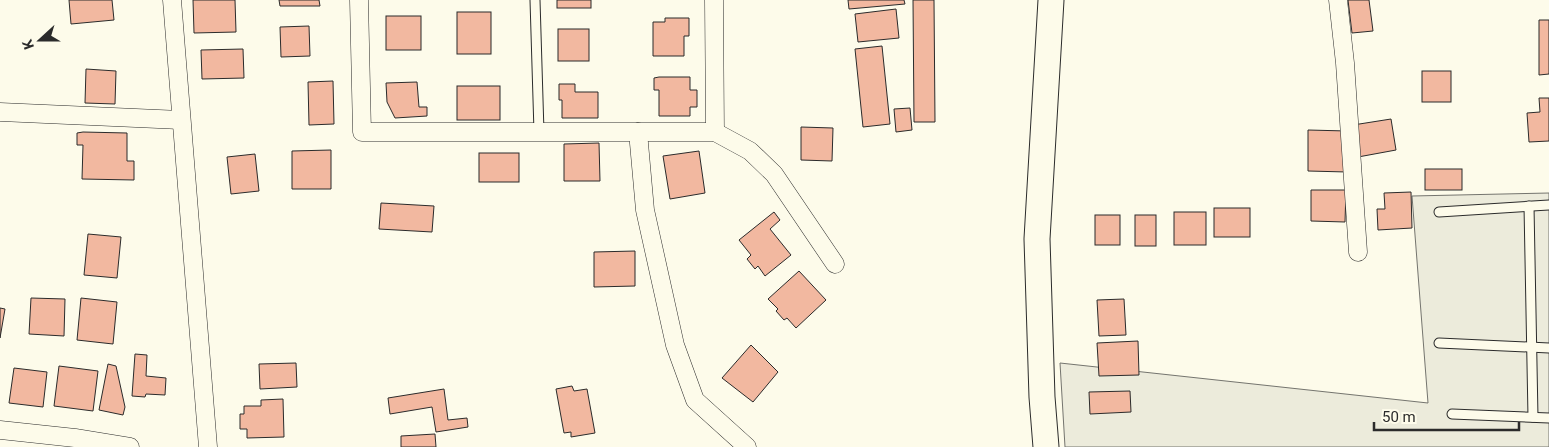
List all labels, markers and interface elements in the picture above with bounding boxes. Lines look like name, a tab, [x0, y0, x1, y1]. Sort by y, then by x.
north arrow	[15, 15, 65, 65]
text: K	[19, 38, 37, 52]
scale bar	[1374, 400, 1519, 432]
text: 50 m	[1382, 408, 1416, 426]

